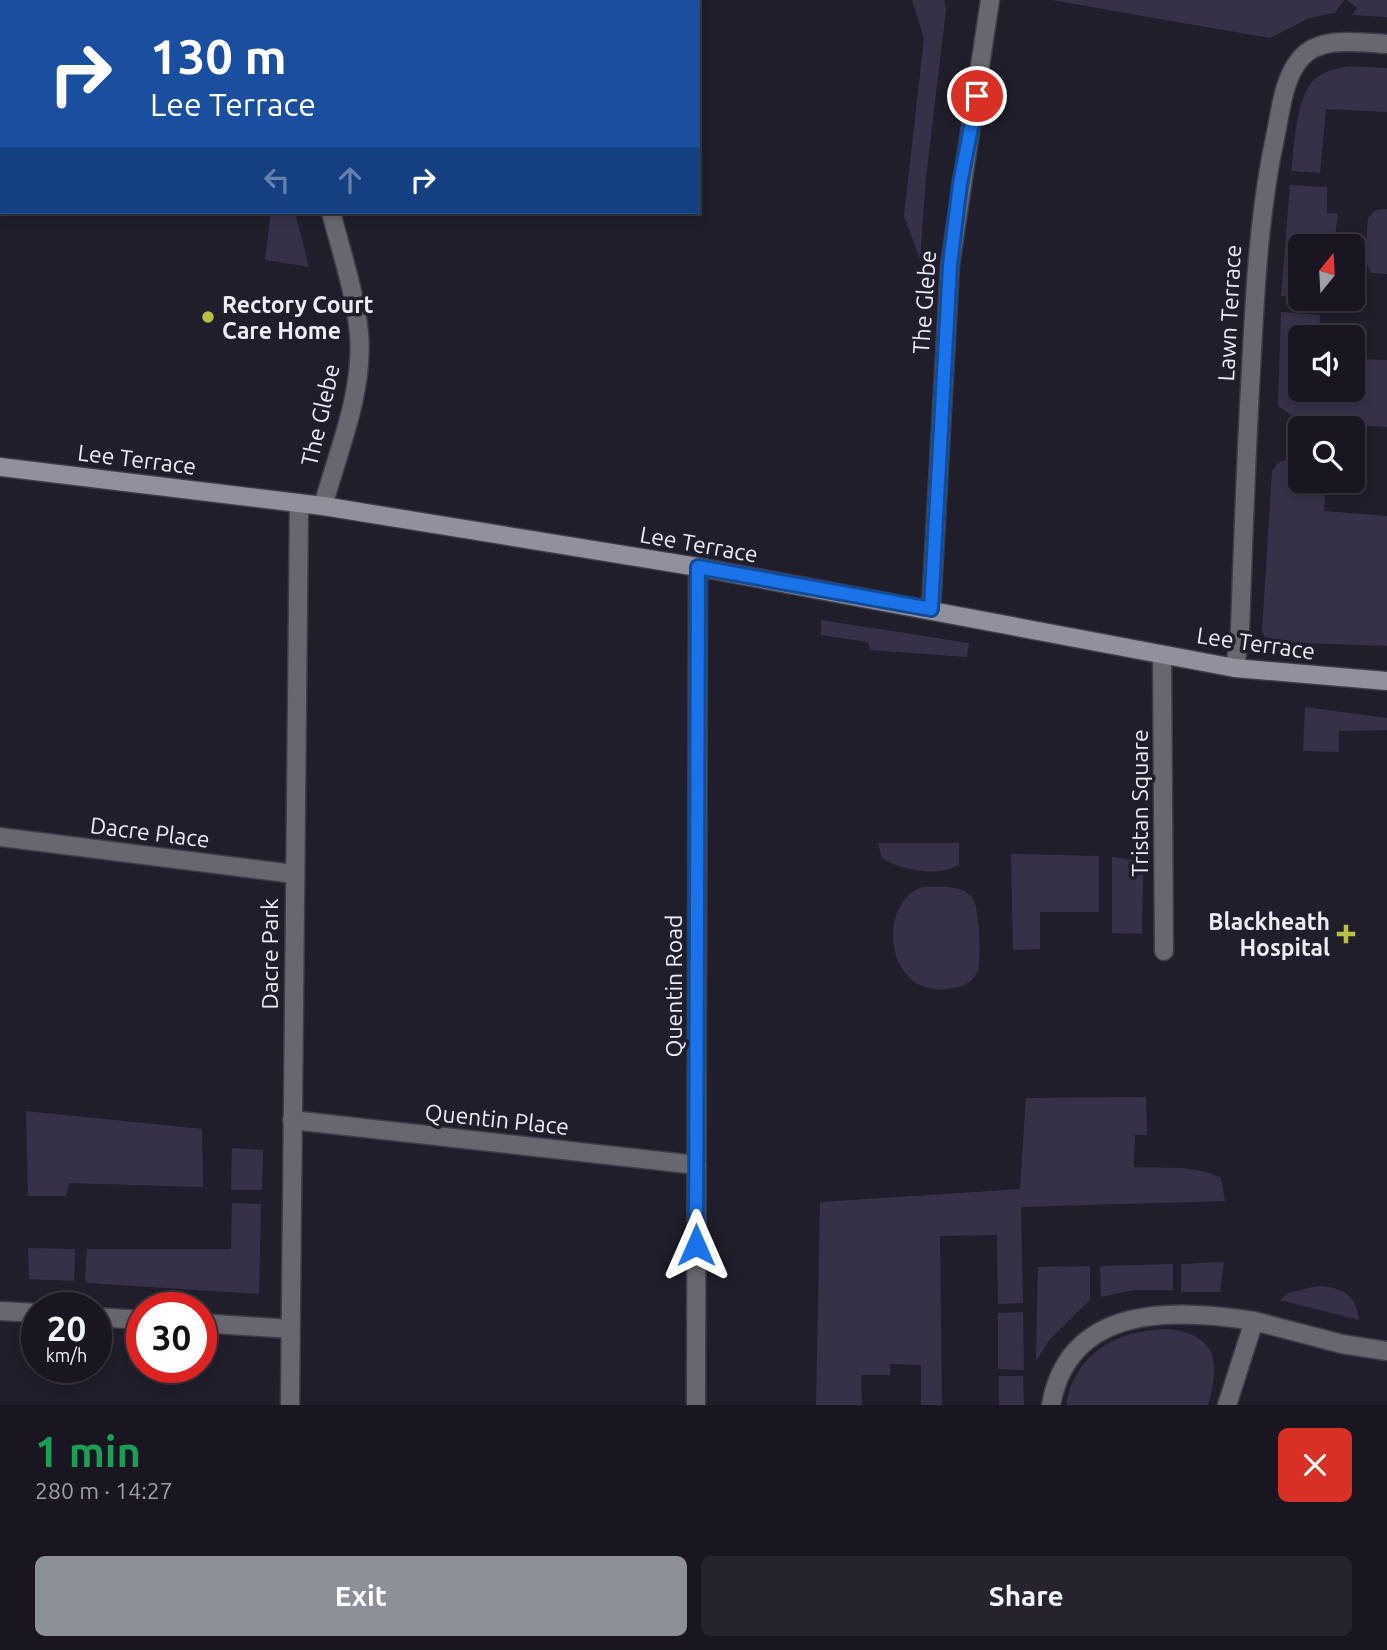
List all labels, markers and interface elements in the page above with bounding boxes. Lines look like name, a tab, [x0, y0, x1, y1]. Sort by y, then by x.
icon: right	[35, 28, 126, 119]
text: 130 m	[150, 28, 287, 83]
pin	[947, 66, 1007, 126]
icon: arrive	[958, 77, 996, 115]
text: Lee Terrace	[150, 86, 316, 122]
icon: left	[258, 161, 296, 199]
icon: ahead	[331, 161, 369, 199]
icon: right	[404, 161, 442, 199]
north arrow	[1288, 234, 1365, 312]
map controls	[1288, 234, 1365, 493]
street label: Lawn Terrace	[1213, 244, 1245, 382]
street label: The Glebe	[908, 249, 940, 355]
place label: Rectory Court Care Home	[222, 292, 374, 343]
marker: Rectory Court Care Home	[200, 309, 216, 325]
button: sound	[1288, 325, 1365, 402]
street label: The Glebe	[296, 362, 344, 468]
button: search	[1288, 416, 1365, 493]
street label: Lee Terrace	[76, 439, 198, 479]
street label: Lee Terrace	[638, 521, 760, 567]
street label: Lee Terrace	[1195, 622, 1317, 664]
street label: Tristan Square	[1127, 729, 1152, 877]
street label: Dacre Place	[89, 812, 211, 852]
street label: Dacre Park	[257, 898, 282, 1010]
place label: Blackheath Hospital	[1208, 909, 1330, 960]
street label: Quentin Road	[661, 915, 686, 1057]
marker: Blackheath Hospital	[1336, 924, 1356, 944]
street label: Quentin Place	[424, 1099, 570, 1139]
position arrow	[659, 1208, 733, 1282]
speed limit sign: 30	[126, 1292, 217, 1383]
text: 20	[47, 1308, 86, 1348]
text: km/h	[46, 1345, 87, 1365]
text: 1 min	[35, 1428, 141, 1475]
button: close	[1278, 1428, 1352, 1502]
text: 280 m · 14:27	[35, 1478, 173, 1503]
button: Exit	[35, 1556, 687, 1636]
button: Share	[701, 1556, 1352, 1636]

